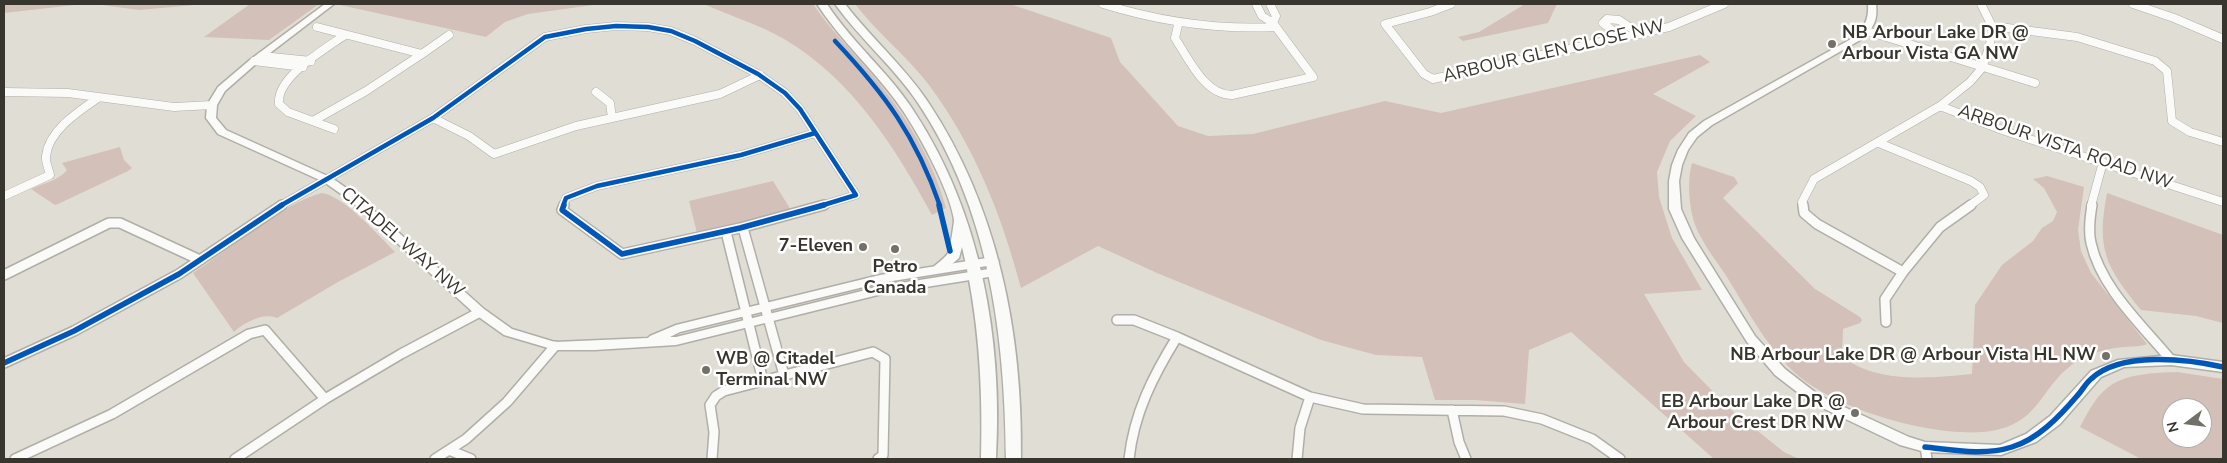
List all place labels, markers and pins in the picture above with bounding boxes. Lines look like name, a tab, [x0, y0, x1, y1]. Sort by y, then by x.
place label: NB Arbour Lake DR @ Arbour Vista GA NW	[1842, 23, 2029, 66]
marker: NB Arbour Lake DR @ Arbour Vista GA NW	[1826, 38, 1838, 50]
place label: 7-Eleven	[779, 236, 853, 258]
marker: 7-Eleven	[857, 241, 869, 253]
marker: Petro Canada	[889, 243, 901, 255]
place label: Petro Canada	[864, 257, 926, 300]
place label: NB Arbour Lake DR @ Arbour Vista HL NW	[1730, 345, 2096, 367]
place label: WB @ Citadel Terminal NW	[716, 349, 835, 392]
marker: NB Arbour Lake DR @ Arbour Vista HL NW	[2100, 350, 2112, 362]
marker: WB @ Citadel Terminal NW	[700, 364, 712, 376]
place label: EB Arbour Lake DR @ Arbour Crest DR NW	[1661, 392, 1845, 434]
marker: EB Arbour Lake DR @ Arbour Crest DR NW	[1849, 407, 1861, 419]

